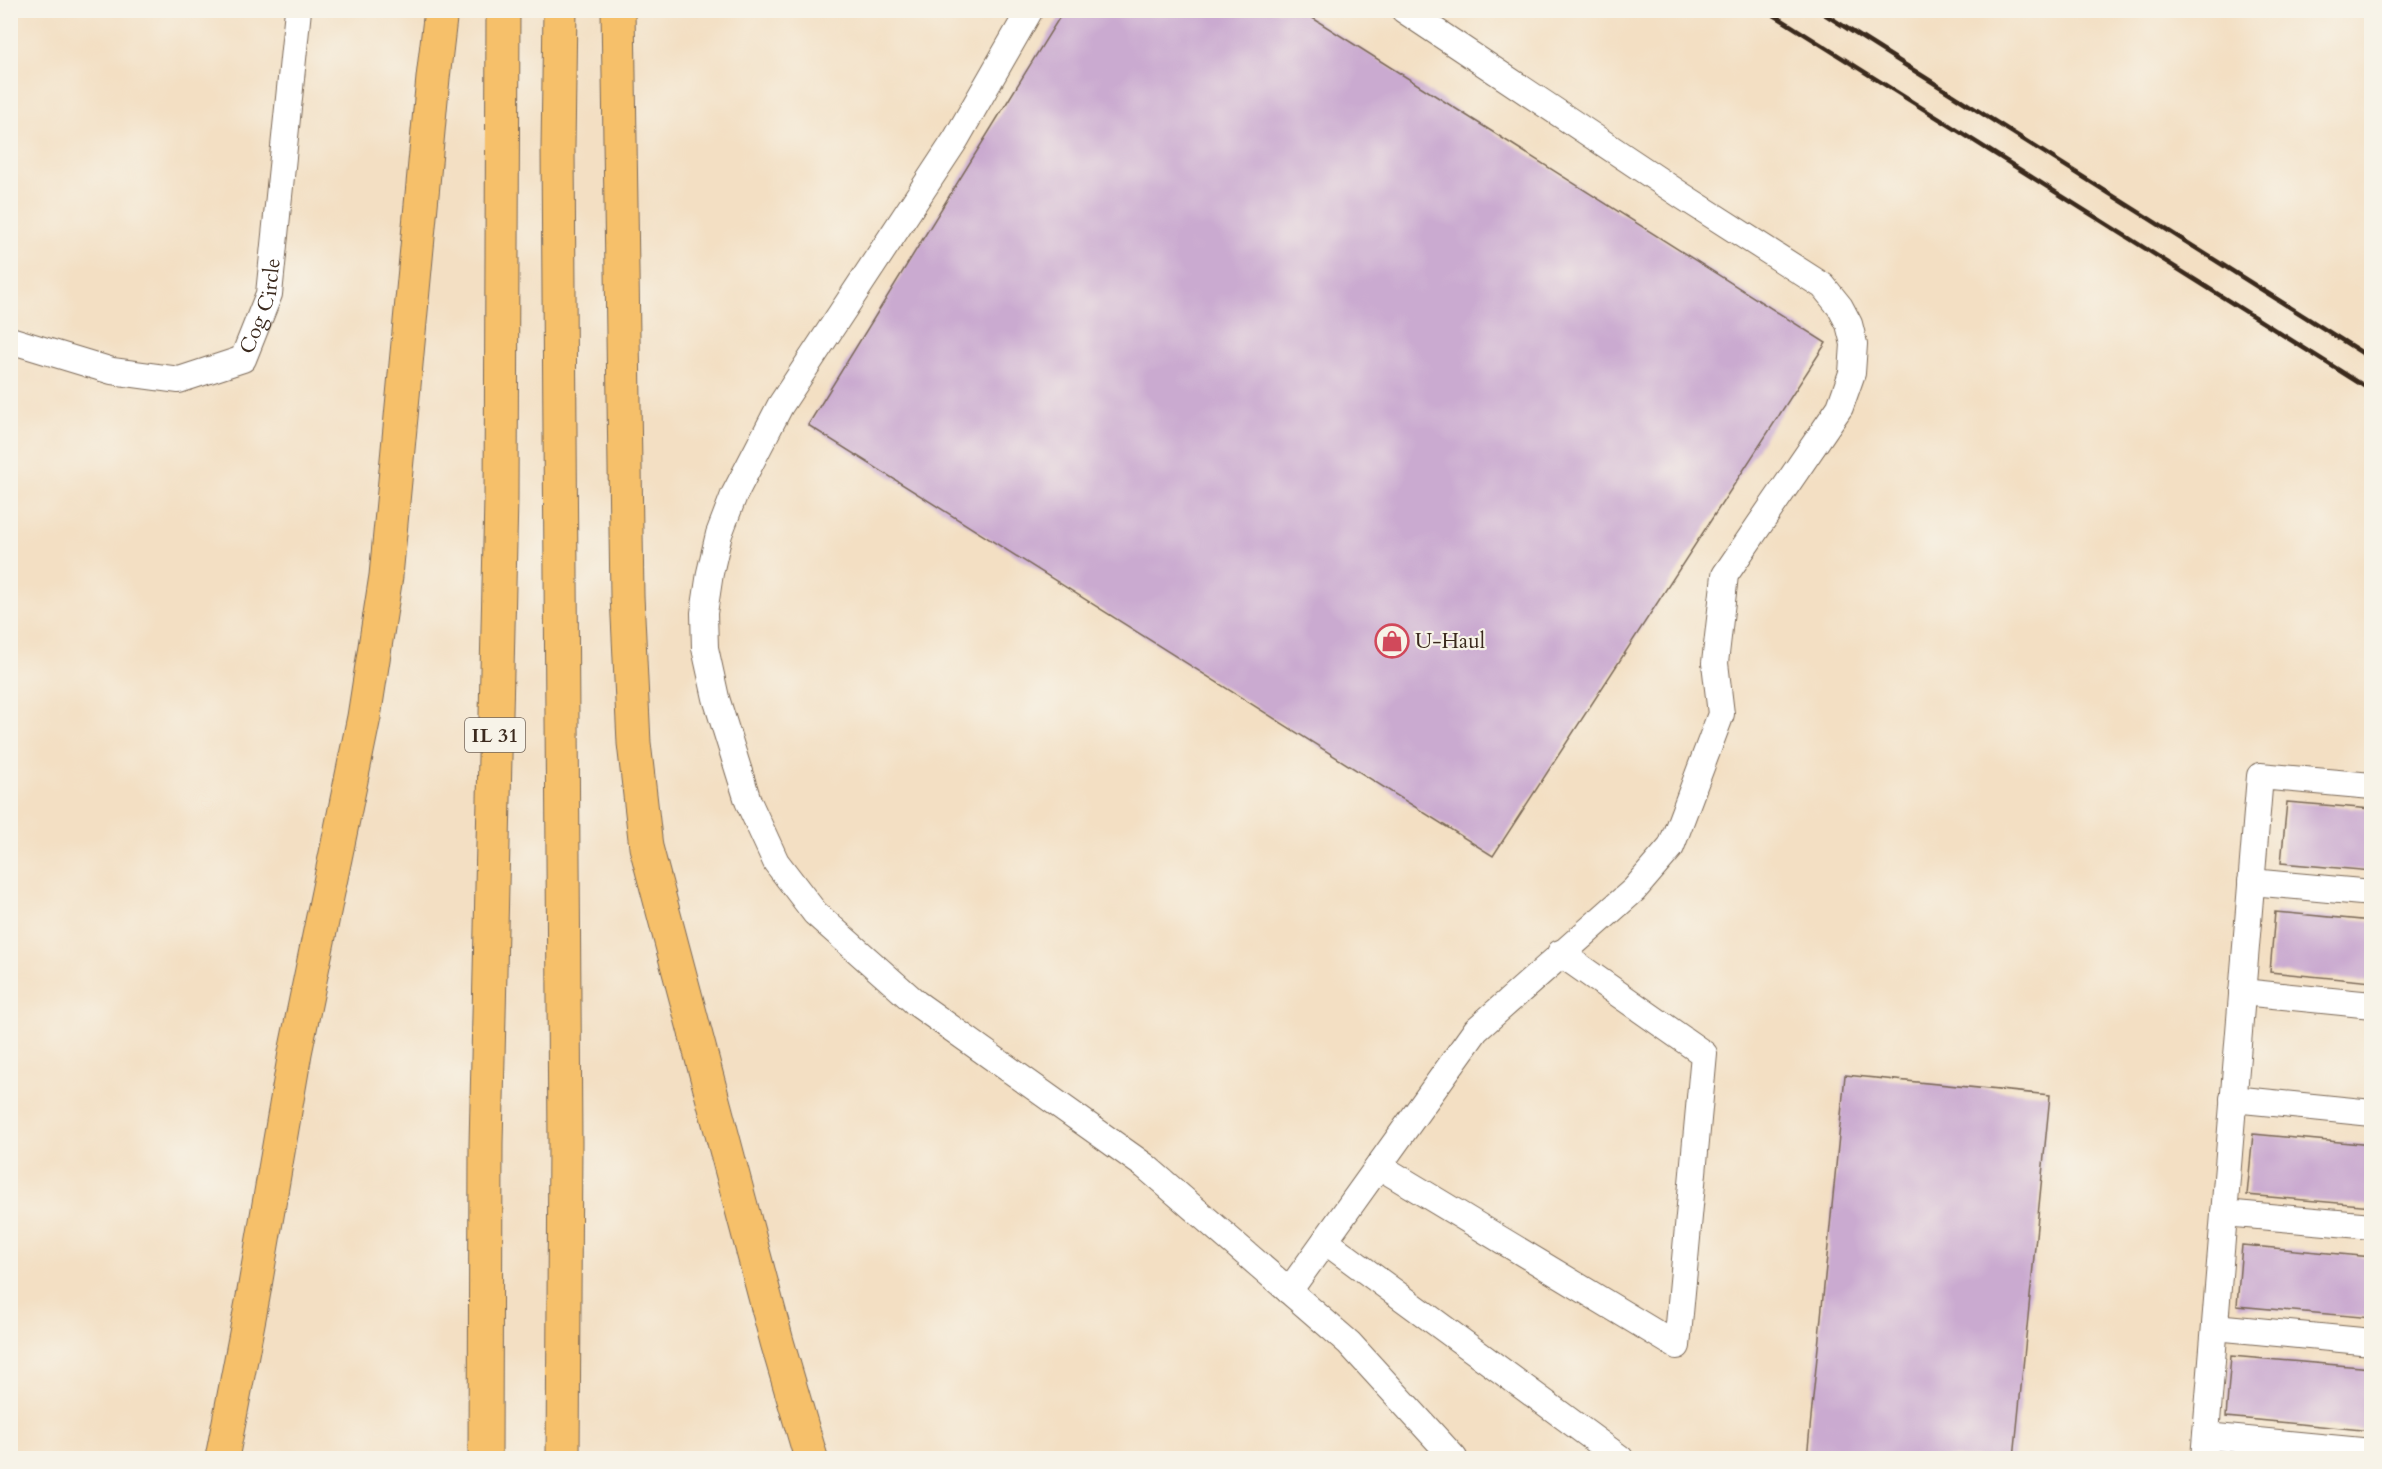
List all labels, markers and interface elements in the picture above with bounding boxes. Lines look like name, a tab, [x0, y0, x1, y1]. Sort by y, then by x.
street label: Cog Circle	[232, 257, 287, 358]
shop icon: U-Haul	[1374, 623, 1410, 659]
place label: U-Haul	[1415, 627, 1485, 656]
road number: IL 31	[465, 718, 525, 752]

